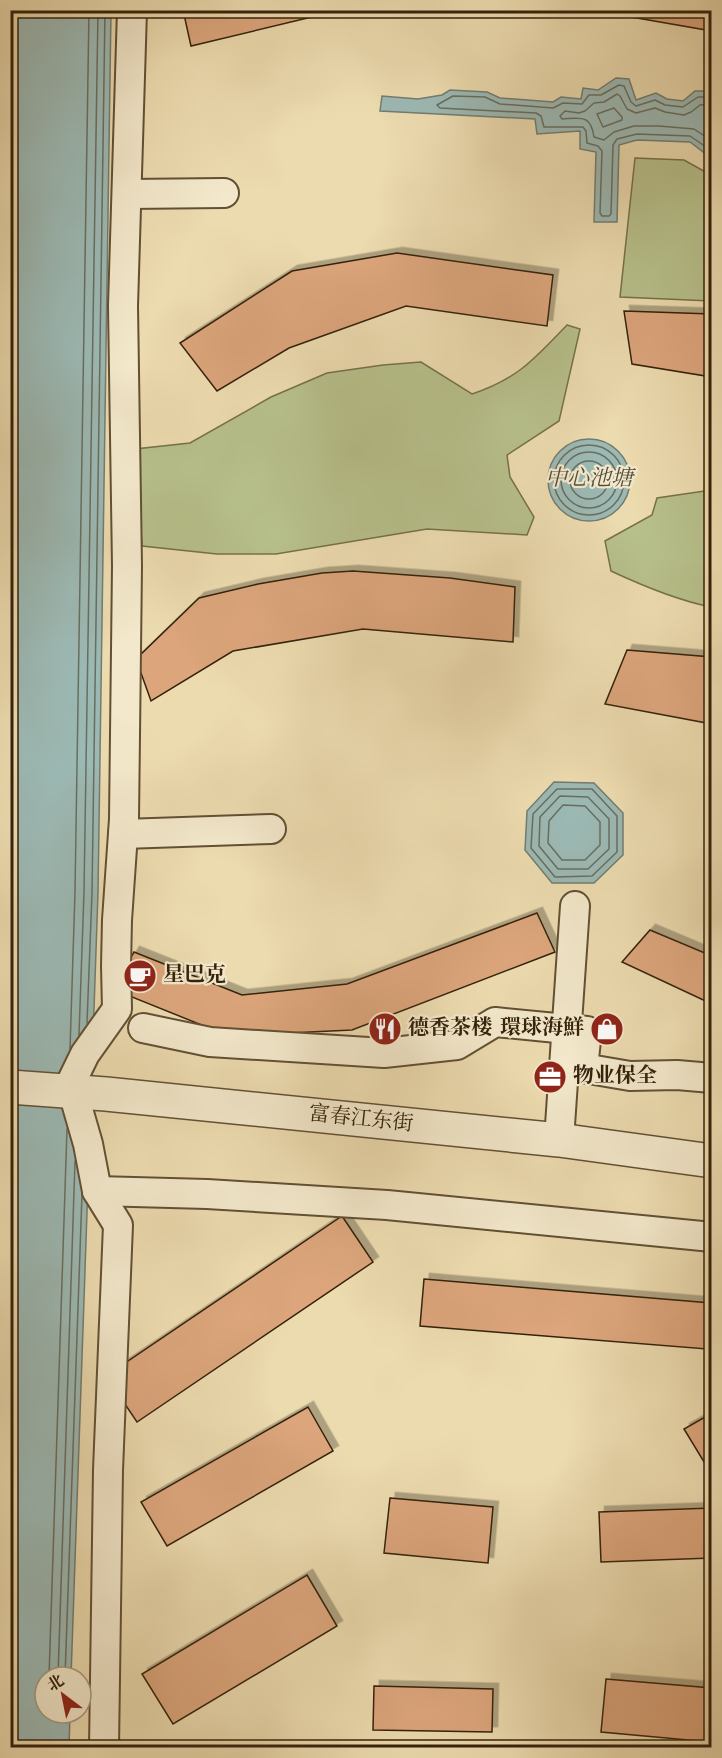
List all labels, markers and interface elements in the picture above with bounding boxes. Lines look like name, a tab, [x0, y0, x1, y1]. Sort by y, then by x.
water label: 中心池塘	[545, 464, 636, 496]
cafe icon: 星巴克	[122, 958, 158, 994]
place label: 星巴克	[163, 961, 226, 991]
restaurant icon: 德香茶楼	[367, 1011, 403, 1047]
shop icon: 環球海鮮	[589, 1011, 625, 1047]
place label: 德香茶楼	[408, 1014, 492, 1044]
place label: 環球海鮮	[500, 1014, 584, 1044]
office icon: 物业保全	[532, 1059, 568, 1095]
place label: 物业保全	[573, 1062, 657, 1092]
street label: 富春江东街	[307, 1100, 415, 1140]
north arrow	[33, 1665, 93, 1725]
text: 北	[43, 1670, 69, 1698]

